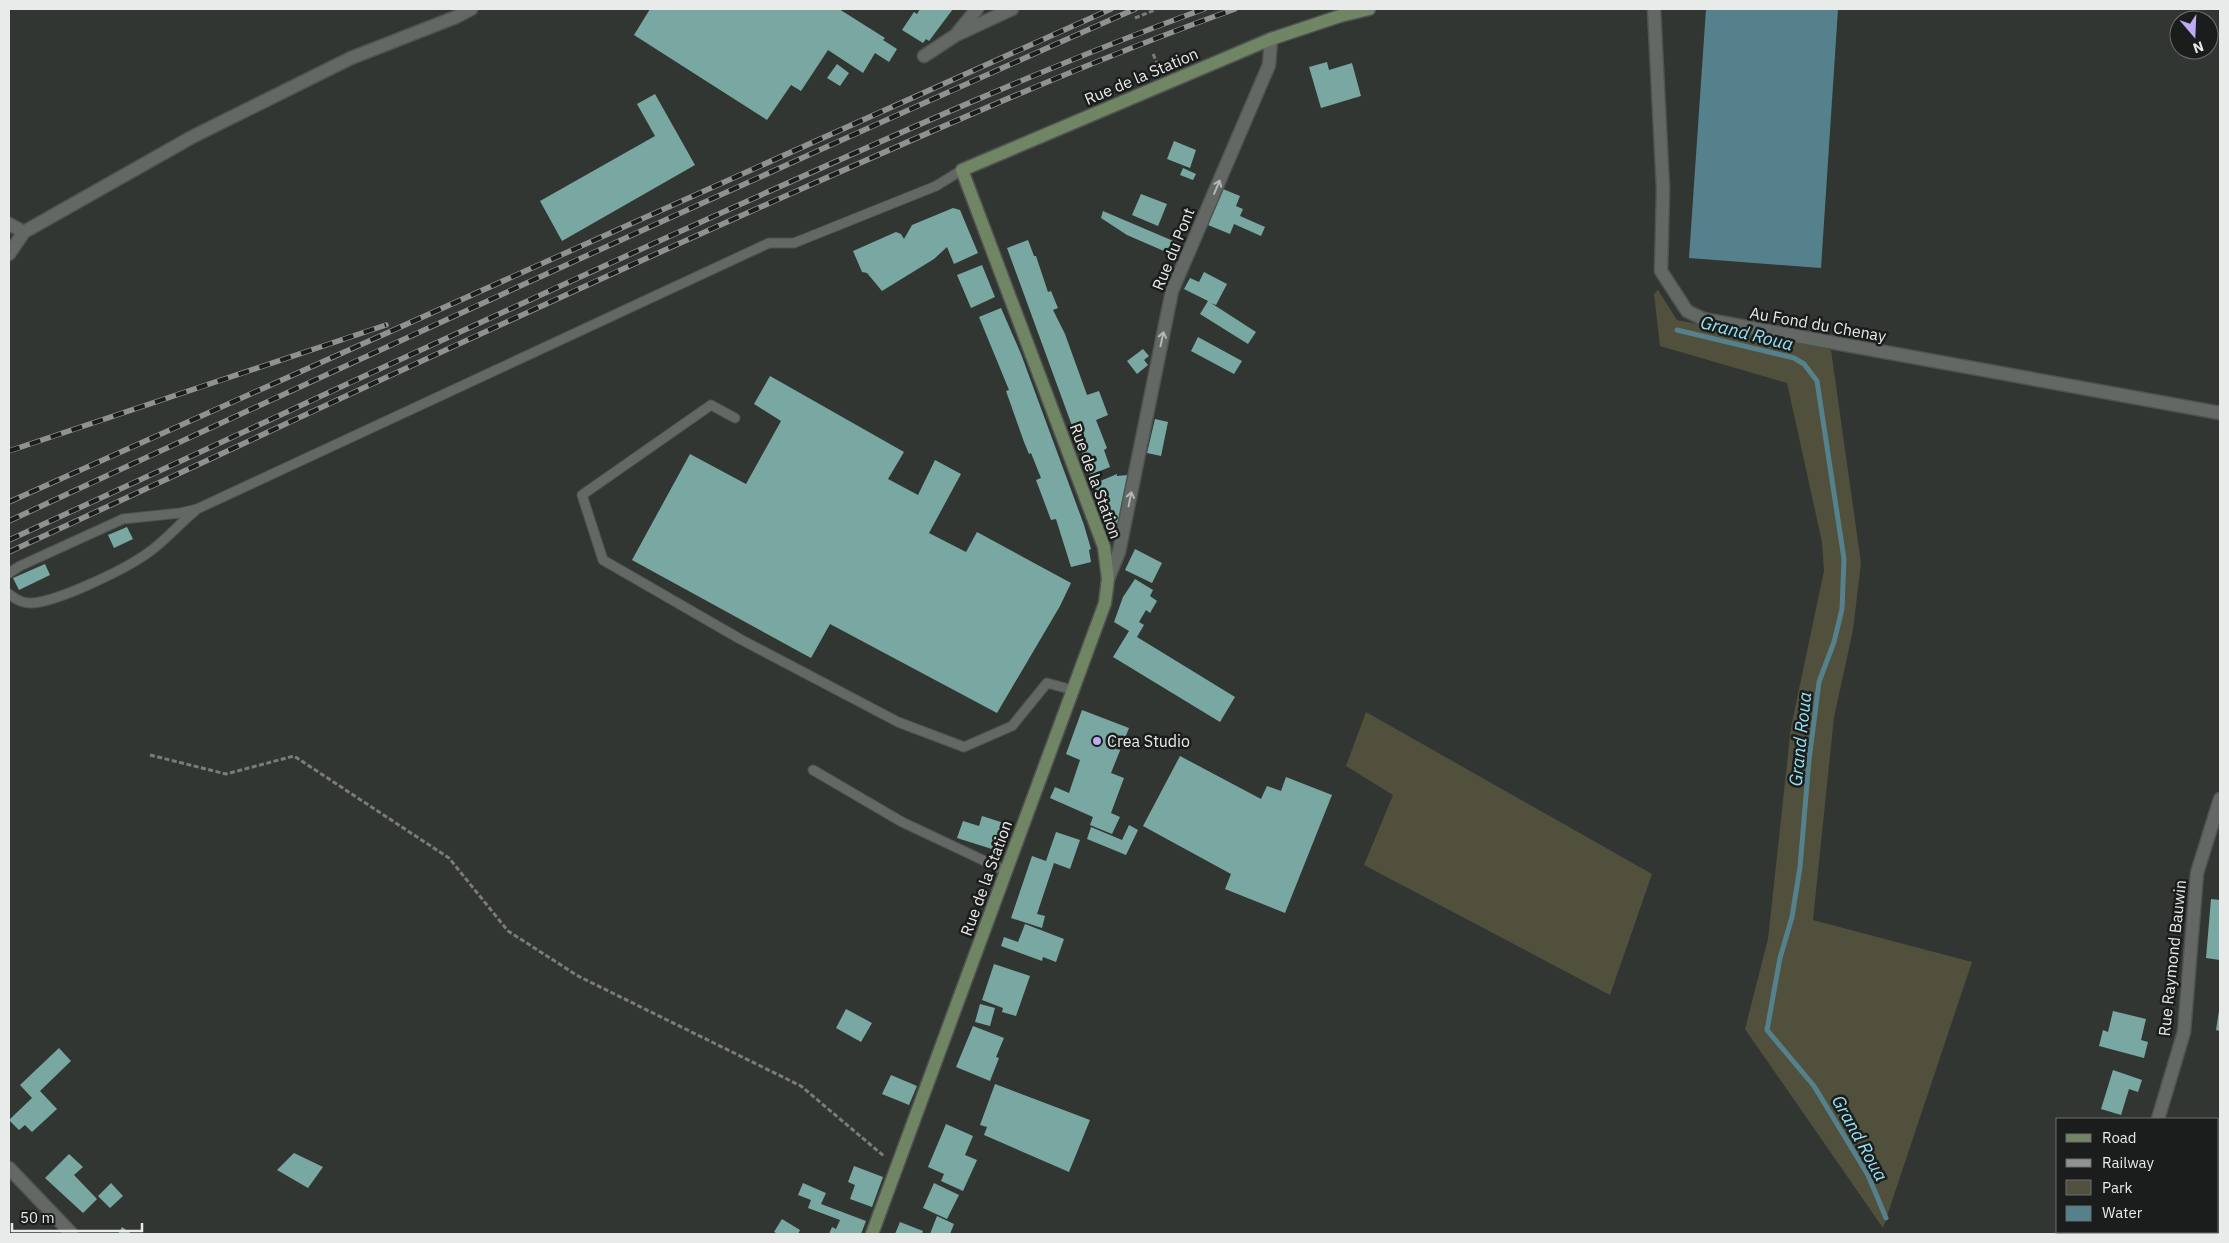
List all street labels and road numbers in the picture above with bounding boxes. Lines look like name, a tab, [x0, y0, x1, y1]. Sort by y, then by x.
street label: Rue de la Station	[1081, 43, 1201, 109]
street label: Rue du Pont	[1147, 205, 1199, 293]
street label: Au Fond du Chenay	[1748, 302, 1888, 346]
street label: Rue de la Station	[1066, 420, 1126, 542]
street label: Rue de la Station	[956, 817, 1016, 939]
street label: Rue Raymond Bauwin	[2154, 879, 2190, 1037]

